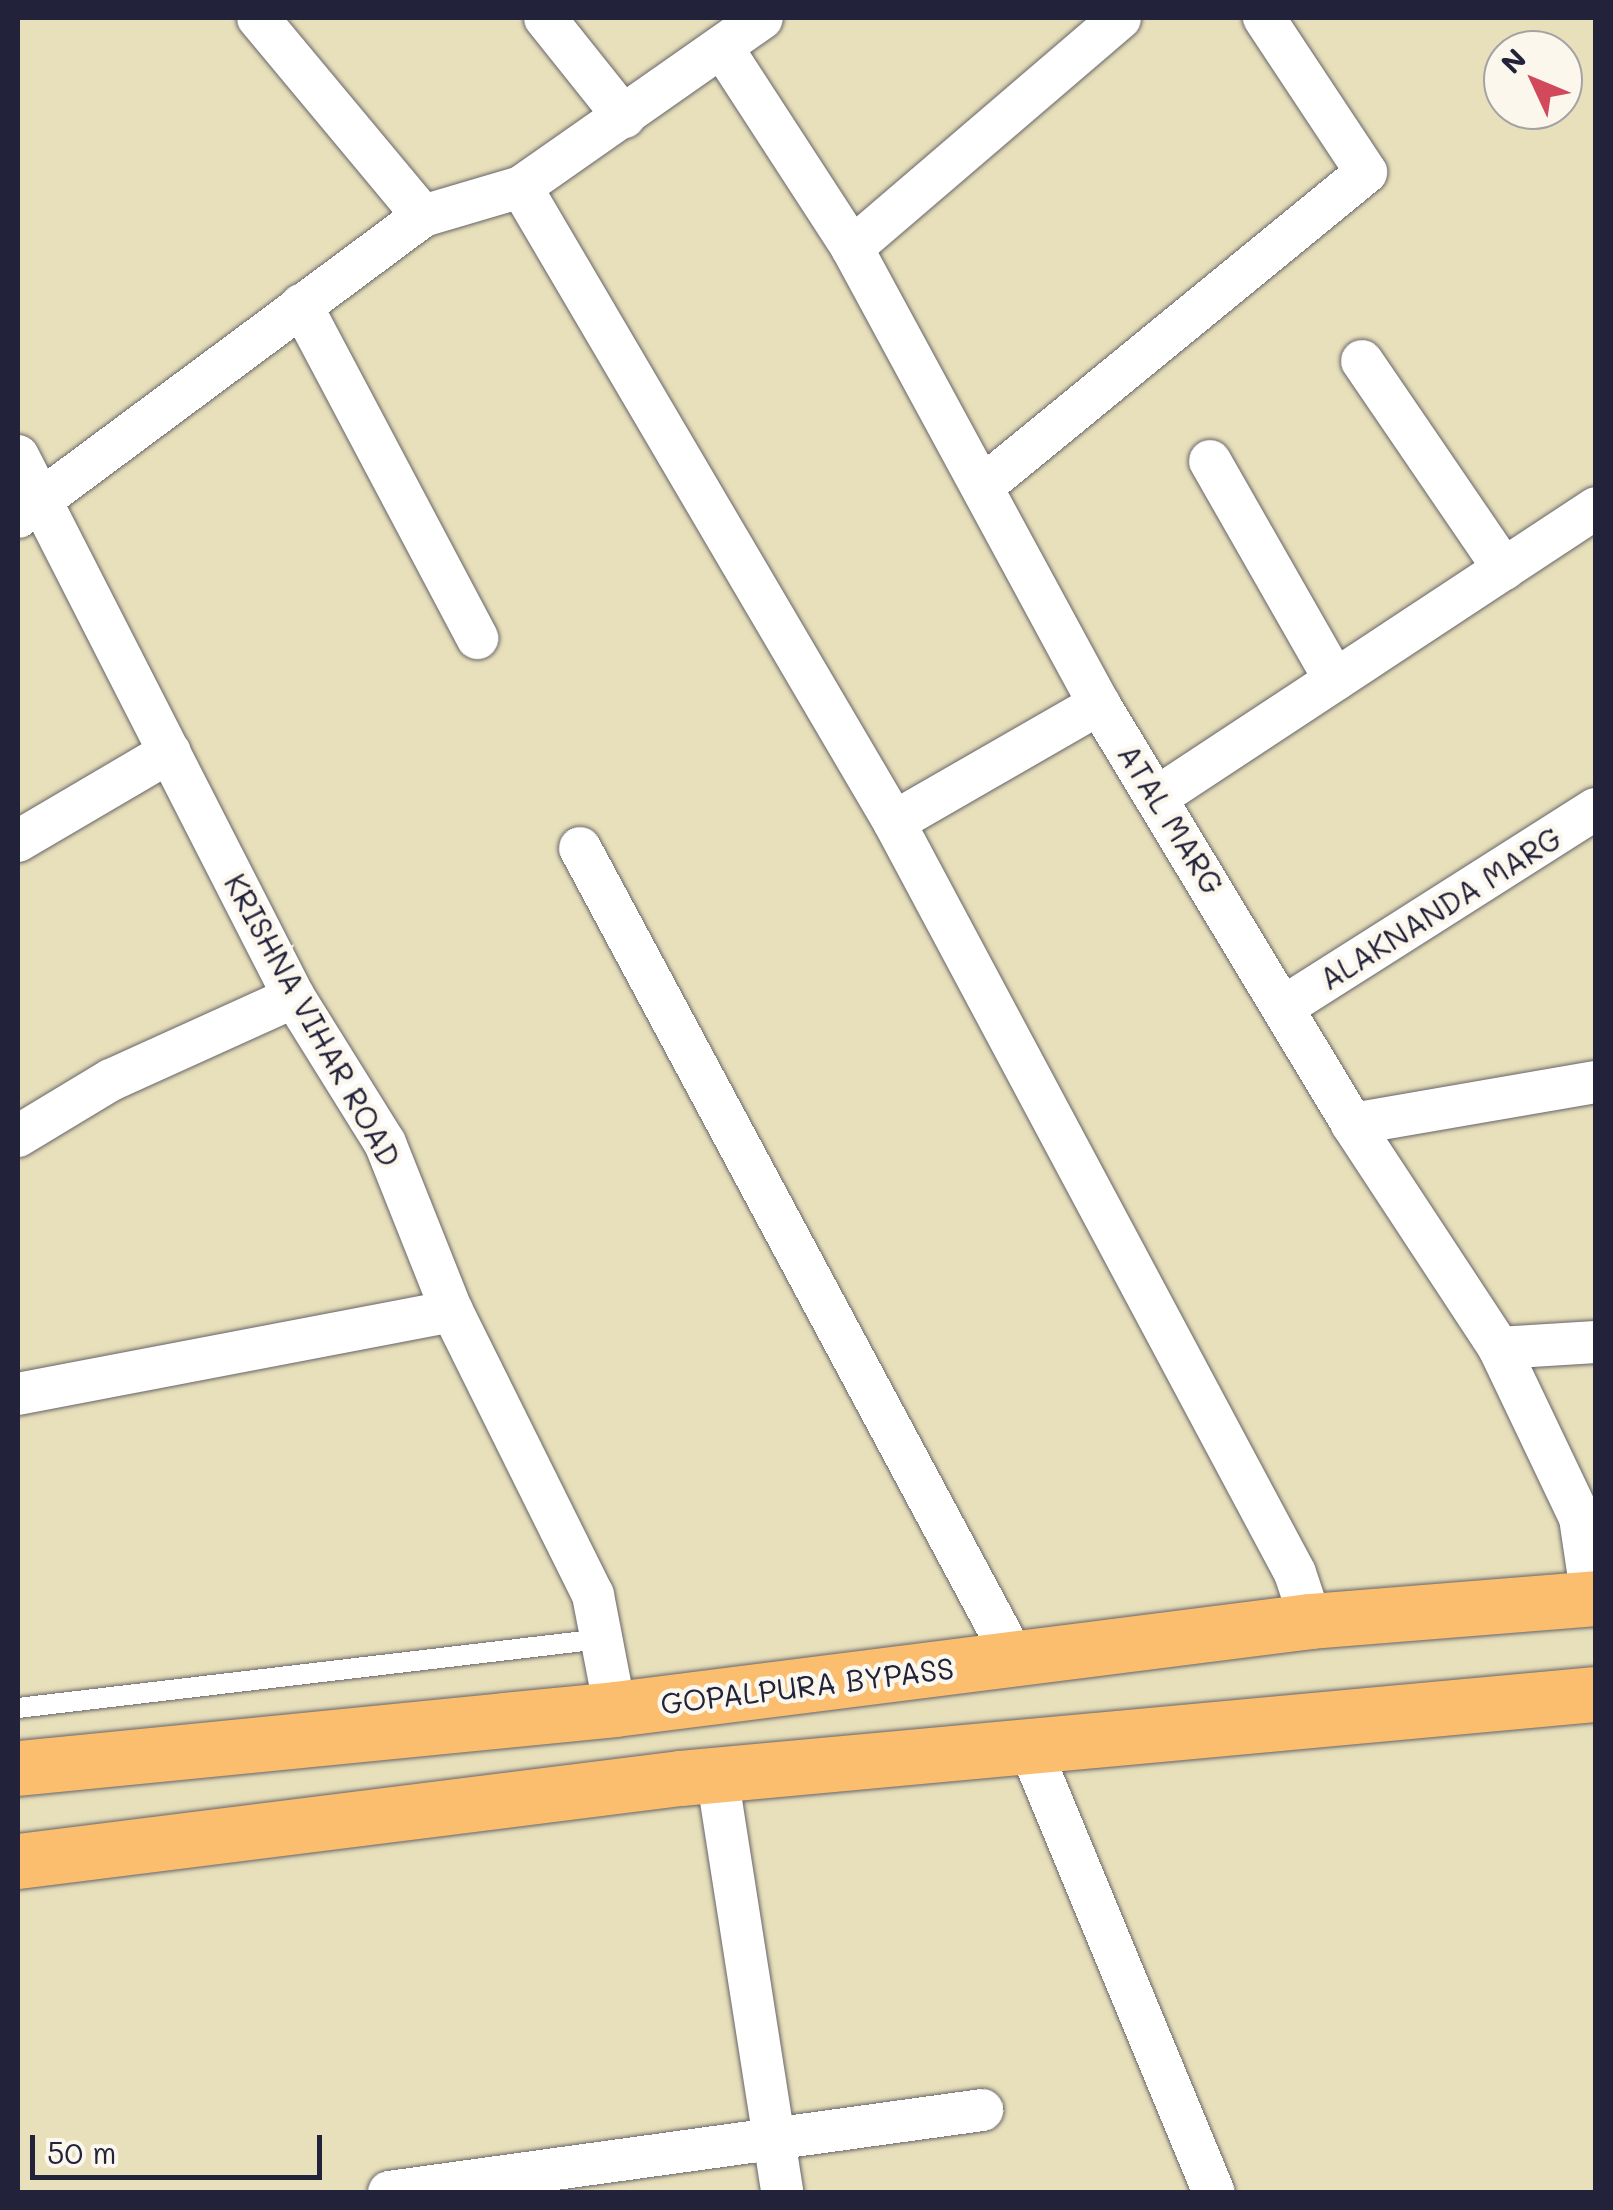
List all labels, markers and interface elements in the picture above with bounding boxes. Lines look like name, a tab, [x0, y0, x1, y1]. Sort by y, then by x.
north arrow	[1483, 30, 1583, 130]
text: N	[1493, 40, 1533, 81]
street label: ATAL MARG	[1111, 737, 1231, 901]
street label: ALAKNANDA MARG	[1313, 819, 1567, 997]
street label: KRISHNA VIHAR ROAD	[217, 867, 409, 1173]
street label: GOPALPURA BYPASS	[658, 1649, 956, 1721]
scale bar	[35, 2115, 328, 2177]
text: 50 m	[47, 2132, 117, 2172]

